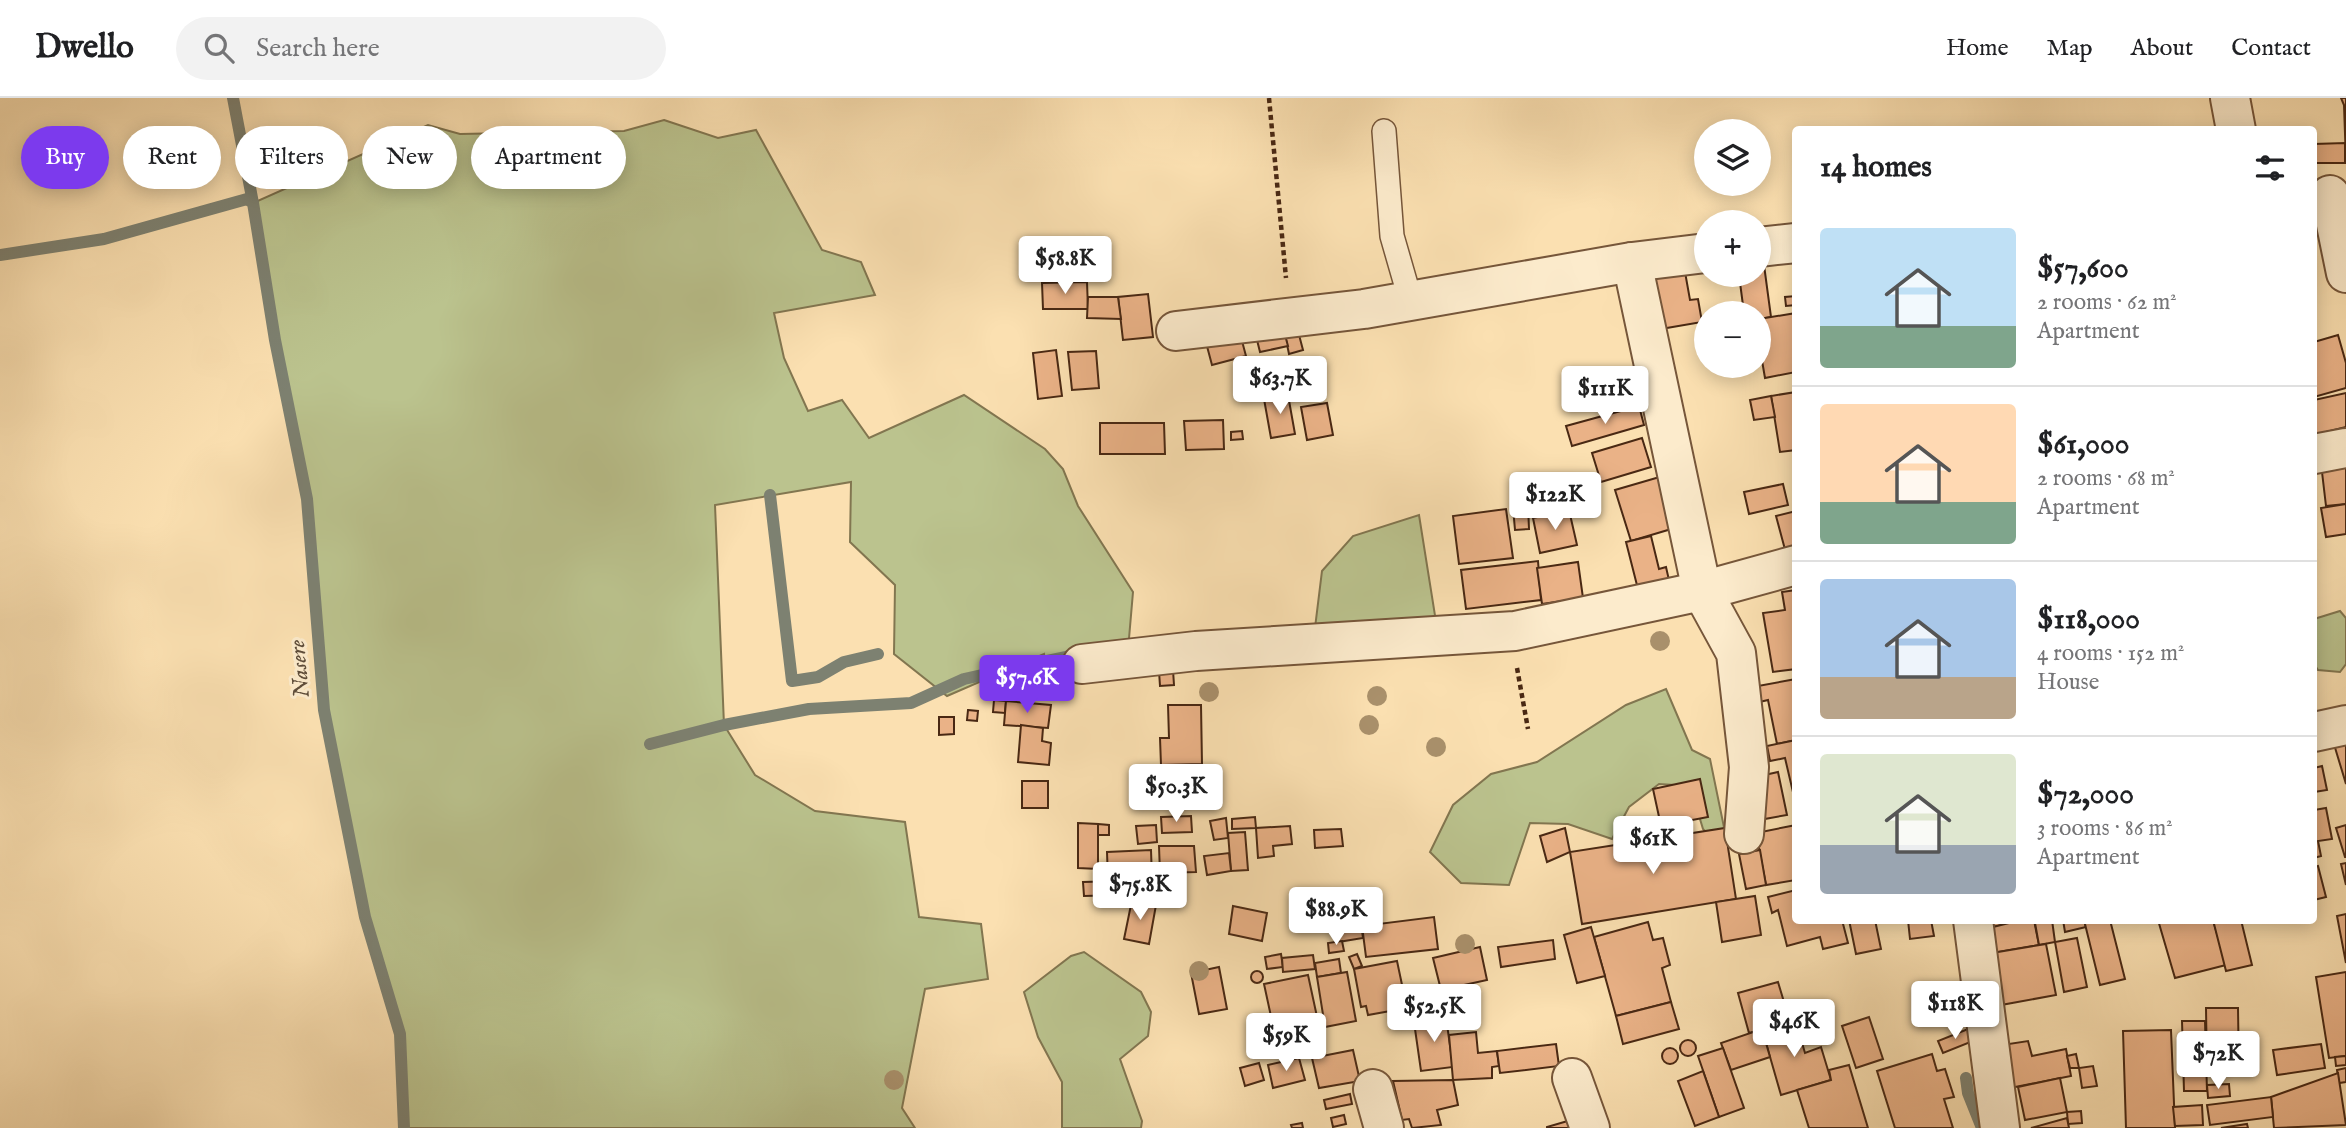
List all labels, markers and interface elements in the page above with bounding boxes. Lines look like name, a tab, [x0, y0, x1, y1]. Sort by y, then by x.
search box	[176, 17, 666, 80]
text: Dwello	[35, 27, 134, 69]
icon: search	[200, 29, 238, 67]
text: Search here	[256, 32, 380, 65]
text: Home	[1946, 33, 2009, 64]
text: Map	[2047, 33, 2093, 64]
text: About	[2131, 33, 2193, 64]
text: Contact	[2231, 33, 2311, 64]
map controls	[1694, 119, 1771, 378]
button: layers	[1694, 119, 1771, 196]
chip: Buy	[21, 126, 109, 189]
chip: Rent	[123, 126, 221, 189]
chip: Filters	[235, 126, 348, 189]
chip: New	[362, 126, 457, 189]
chip: Apartment	[471, 126, 626, 189]
text: 14 homes	[1820, 149, 1932, 187]
icon: filters	[2251, 149, 2289, 187]
button: +	[1694, 210, 1771, 287]
pin: $58.8K	[1008, 236, 1122, 296]
text: $58.8K	[1035, 244, 1095, 273]
text: $57,600	[2037, 250, 2129, 288]
icon: home	[1876, 256, 1960, 340]
text: 2 rooms · 62 m²	[2037, 288, 2177, 317]
button: −	[1694, 301, 1771, 378]
text: Apartment	[2037, 317, 2140, 346]
pin: $63.7K	[1223, 356, 1337, 416]
text: $63.7K	[1249, 364, 1311, 393]
pin: $111K	[1556, 366, 1654, 426]
text: $111K	[1577, 374, 1633, 403]
text: $61,000	[2037, 426, 2129, 464]
icon: home	[1876, 432, 1960, 516]
text: 2 rooms · 68 m²	[2037, 464, 2175, 493]
pin: $122K	[1506, 472, 1604, 532]
text: $122K	[1525, 480, 1585, 509]
text: Apartment	[2037, 493, 2140, 522]
text: $118,000	[2037, 601, 2140, 639]
icon: home	[1876, 607, 1960, 691]
water label: Nasere	[283, 638, 317, 699]
text: 4 rooms · 152 m²	[2037, 639, 2184, 668]
pin: $57.6K	[970, 656, 1084, 715]
text: $57.6K	[995, 663, 1059, 692]
text: House	[2037, 668, 2099, 697]
pin: $50.3K	[1119, 764, 1233, 824]
text: $50.3K	[1145, 772, 1207, 801]
text: $72,000	[2037, 776, 2134, 814]
icon: home	[1876, 782, 1960, 866]
text: 3 rooms · 86 m²	[2037, 814, 2173, 843]
pin: $61K	[1612, 816, 1694, 876]
text: $61K	[1629, 824, 1677, 853]
text: Apartment	[2037, 843, 2140, 872]
pin: $75.8K	[1083, 862, 1197, 922]
text: $75.8K	[1109, 870, 1171, 899]
pin: $88.9K	[1279, 888, 1393, 947]
text: $88.9K	[1305, 895, 1367, 924]
pin: $118K	[1906, 982, 2004, 1041]
pin: $52.5K	[1377, 984, 1491, 1044]
text: $118K	[1927, 989, 1983, 1018]
text: $52.5K	[1403, 992, 1465, 1021]
pin: $46K	[1753, 1000, 1835, 1059]
text: $46K	[1769, 1007, 1819, 1036]
pin: $59K	[1245, 1014, 1327, 1073]
text: $59K	[1262, 1021, 1310, 1050]
pin: $72K	[2177, 1032, 2259, 1091]
text: $72K	[2193, 1039, 2243, 1068]

